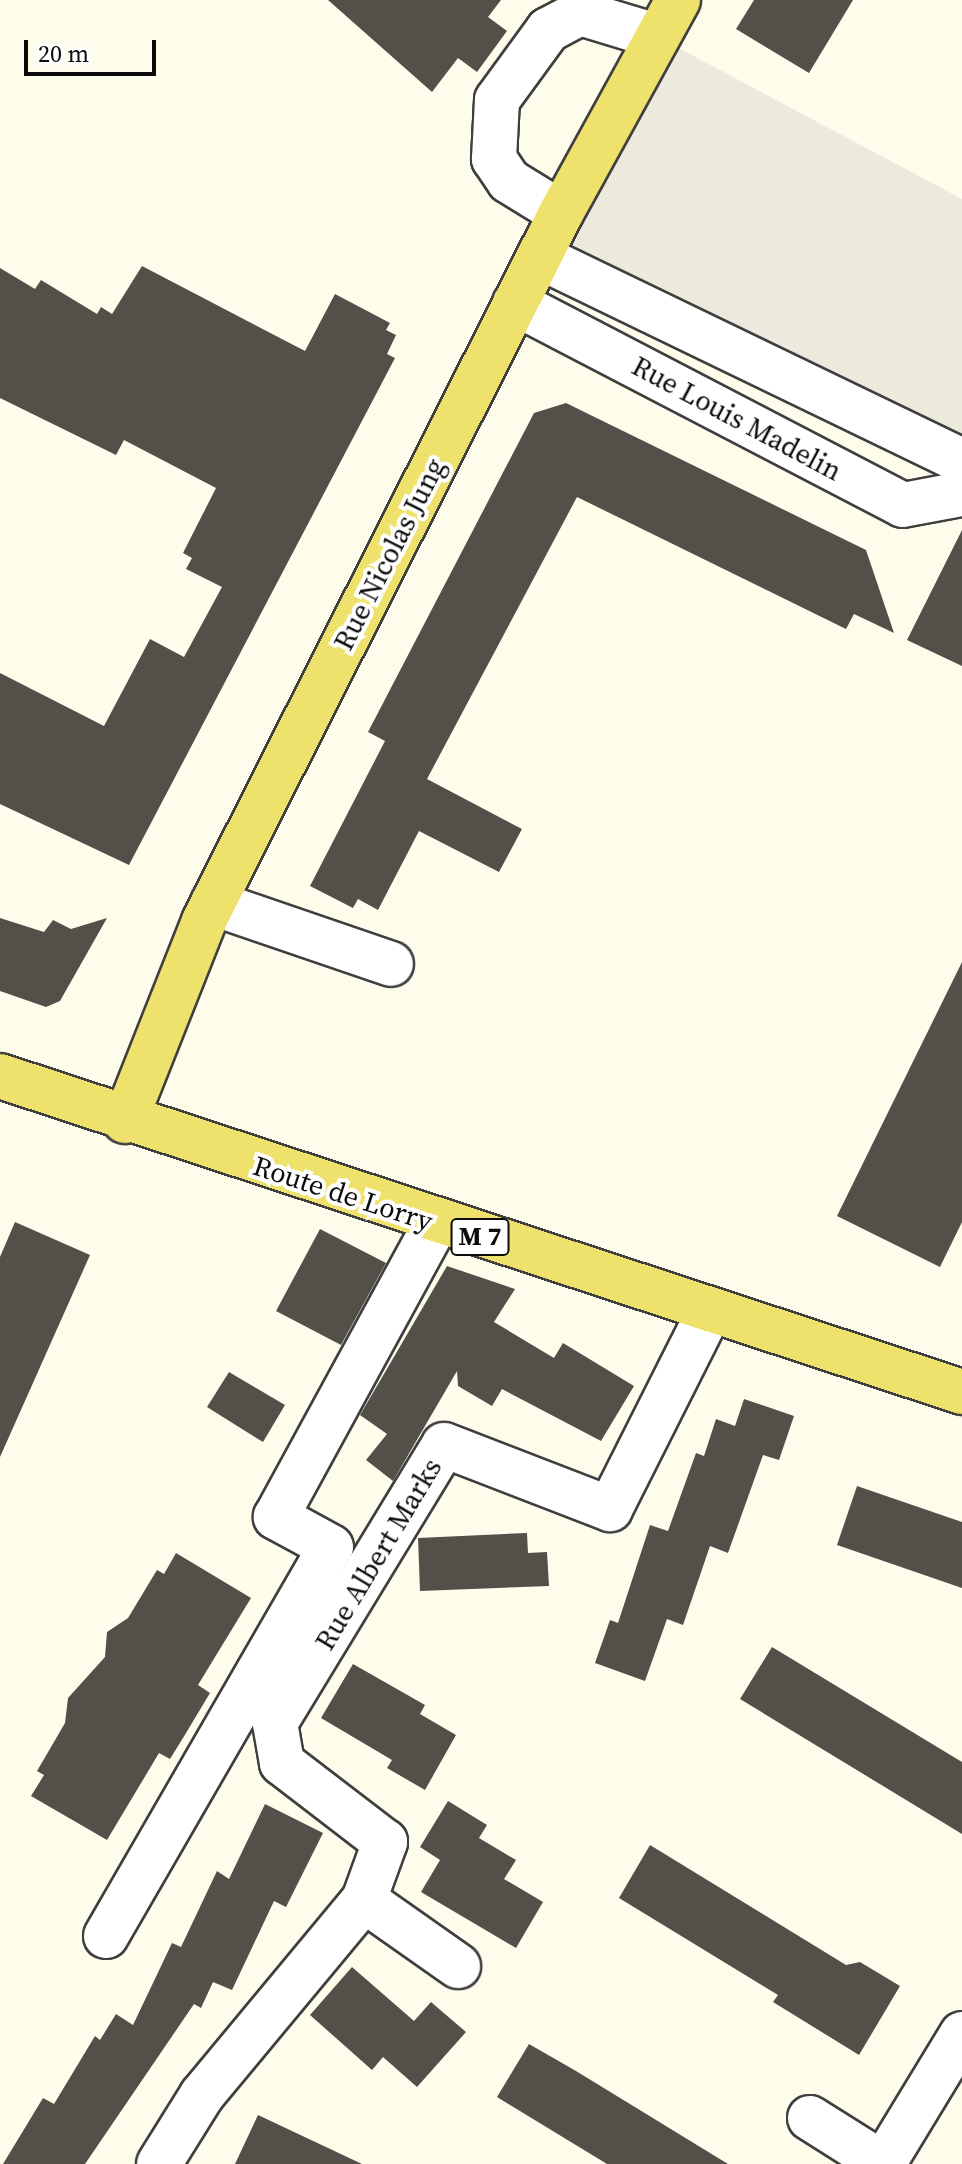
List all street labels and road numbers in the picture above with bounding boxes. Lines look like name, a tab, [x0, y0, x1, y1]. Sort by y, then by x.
street label: Rue Louis Madelin	[627, 349, 847, 487]
street label: Rue Nicolas Jung	[326, 452, 452, 656]
street label: Route de Lorry	[249, 1148, 437, 1238]
road number: M 7	[450, 1215, 510, 1259]
street label: Rue Albert Marks	[308, 1452, 448, 1656]

